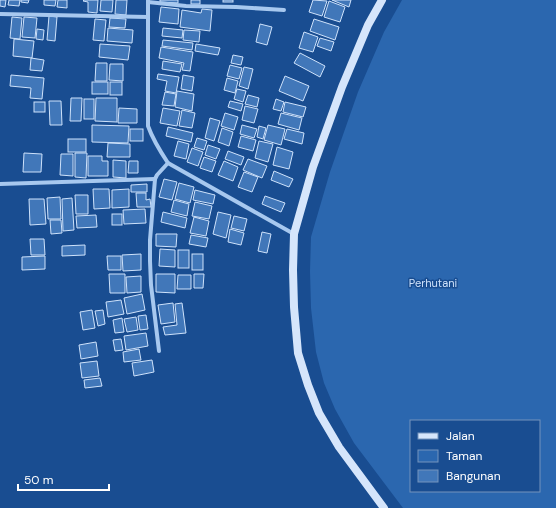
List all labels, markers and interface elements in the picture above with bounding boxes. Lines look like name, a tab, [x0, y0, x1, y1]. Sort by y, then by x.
park label: Perhutani	[409, 276, 457, 290]
legend	[410, 420, 540, 492]
text: Jalan	[446, 428, 475, 444]
text: Taman	[446, 448, 483, 464]
scale bar	[18, 466, 109, 492]
text: Bangunan	[446, 468, 501, 484]
text: 50 m	[24, 472, 53, 488]

